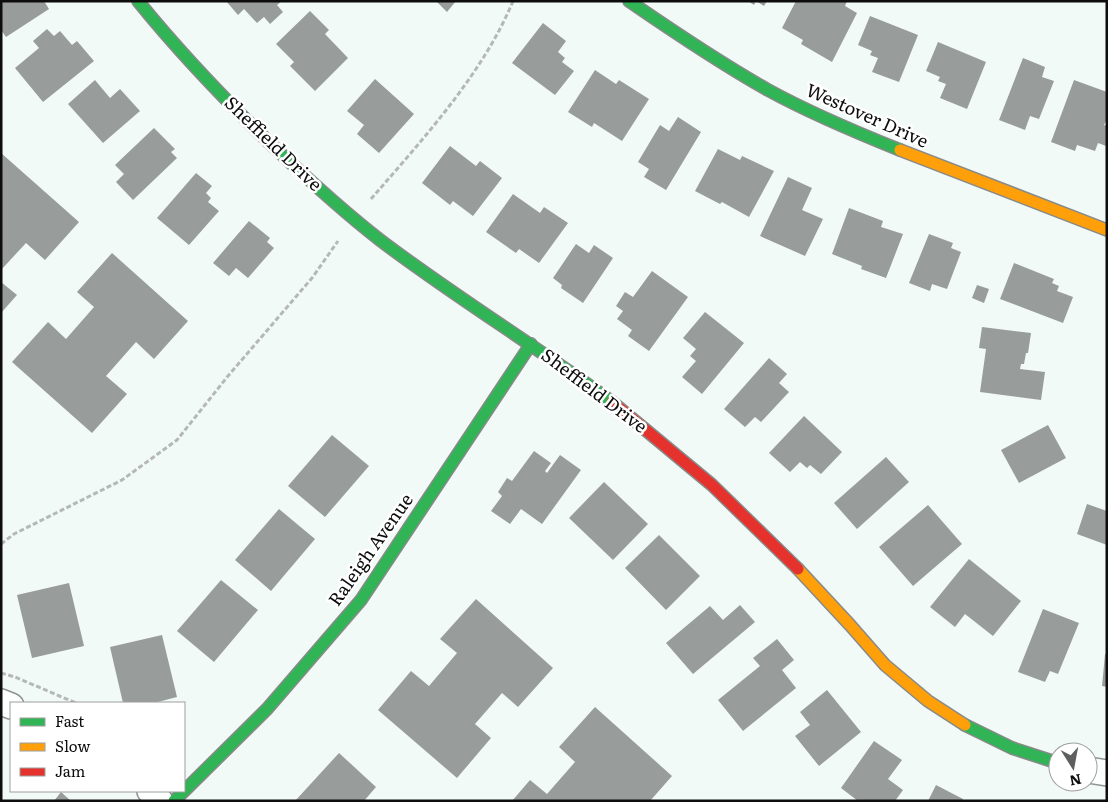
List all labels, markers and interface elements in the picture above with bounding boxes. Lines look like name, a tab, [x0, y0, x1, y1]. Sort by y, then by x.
street label: Westover Drive	[802, 76, 933, 154]
street label: Sheffield Drive	[219, 89, 329, 197]
street label: Sheffield Drive	[536, 341, 654, 439]
street label: Raleigh Avenue	[321, 487, 419, 611]
legend	[10, 702, 185, 792]
text: Fast	[55, 709, 84, 732]
text: Slow	[55, 734, 90, 757]
north arrow	[1048, 742, 1098, 792]
text: Jam	[55, 759, 86, 782]
text: N	[1068, 770, 1083, 792]

